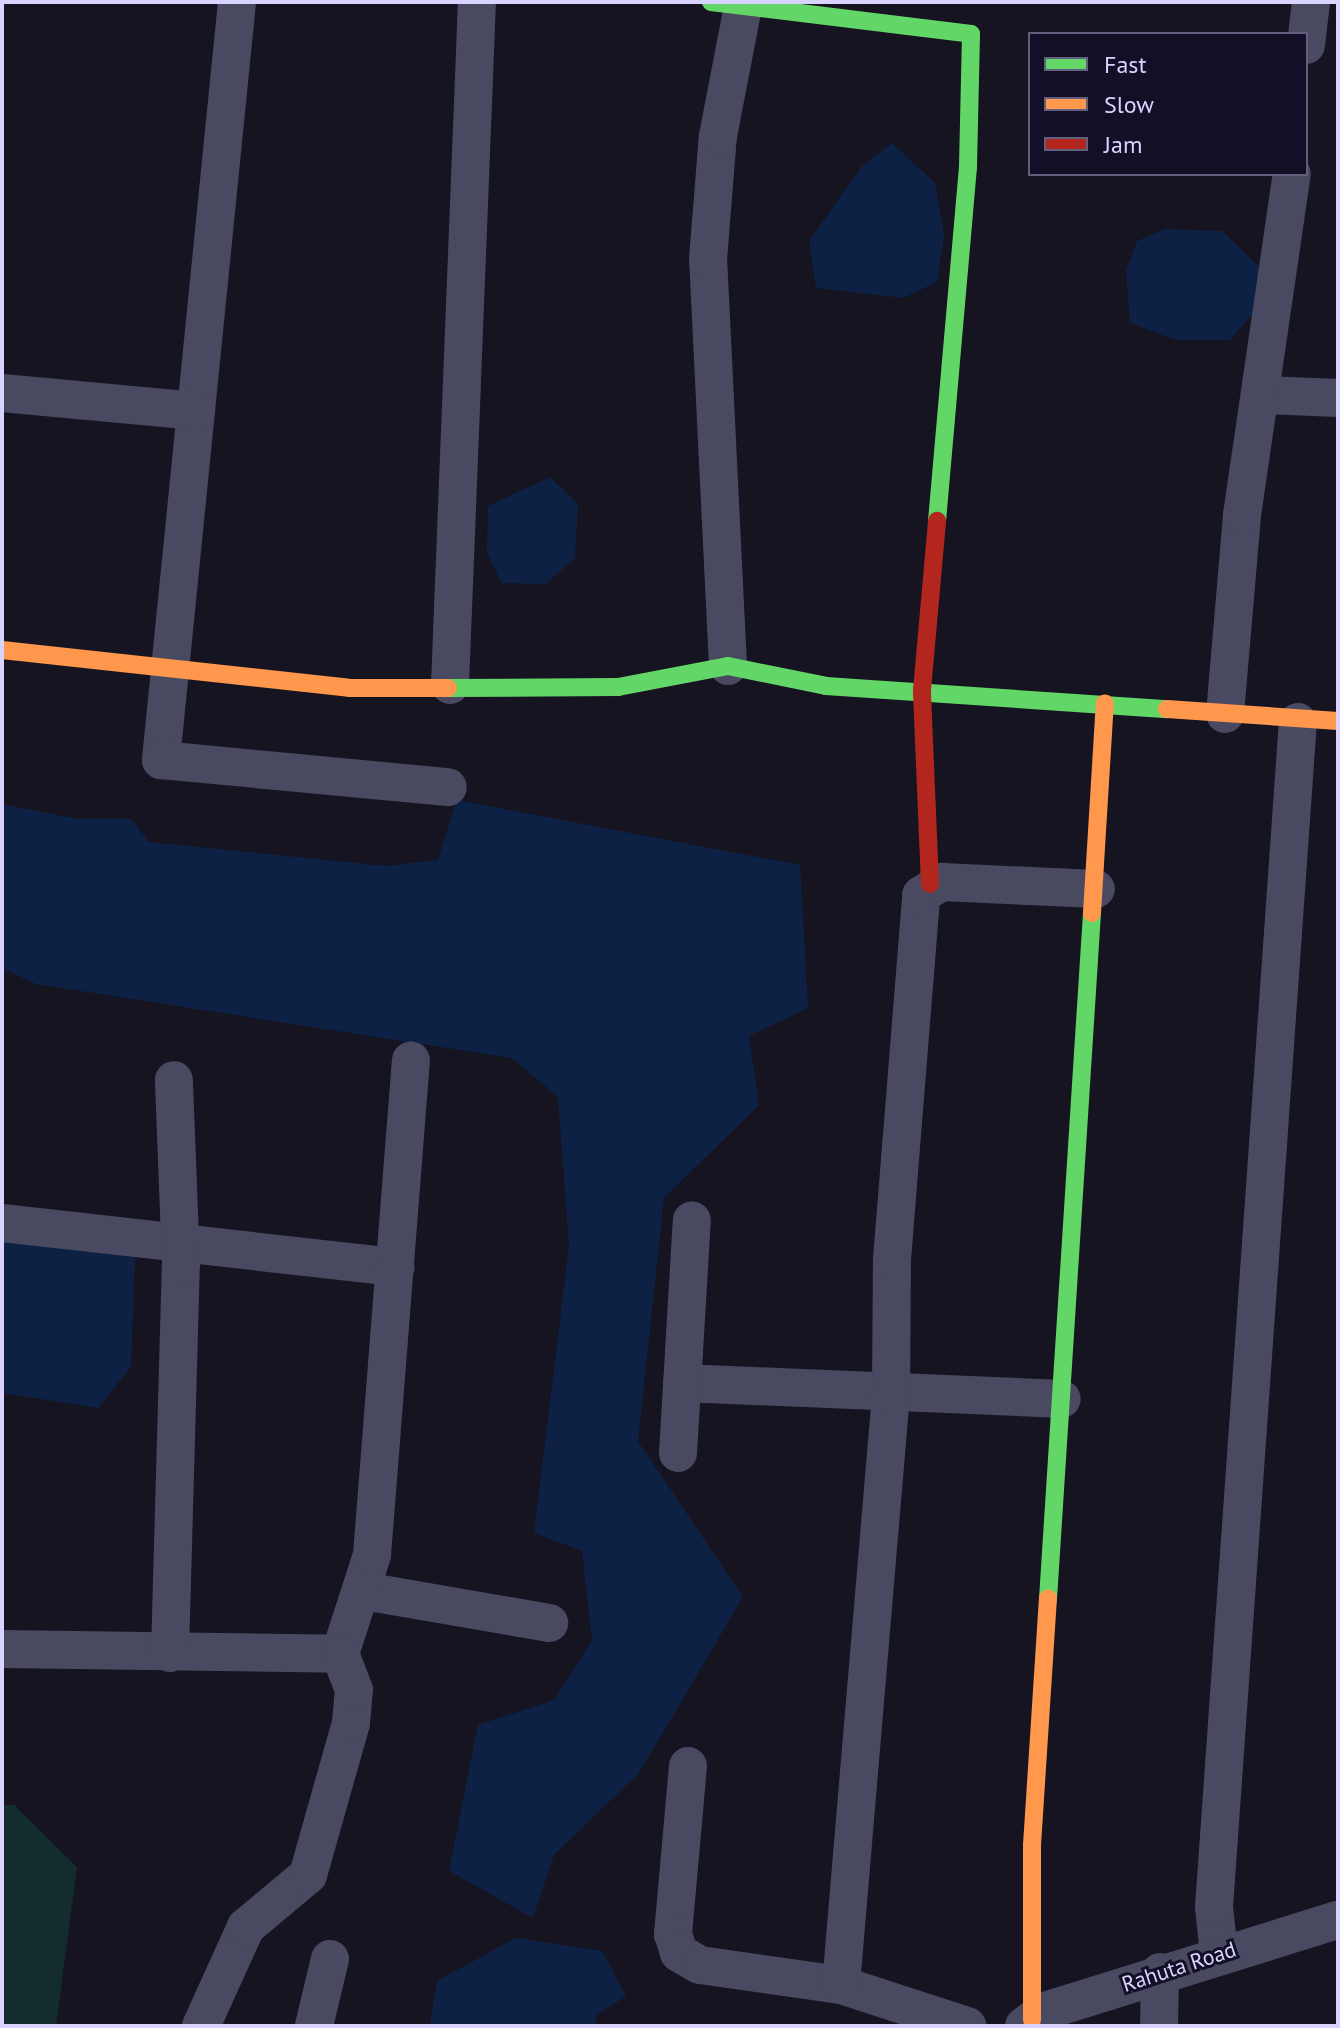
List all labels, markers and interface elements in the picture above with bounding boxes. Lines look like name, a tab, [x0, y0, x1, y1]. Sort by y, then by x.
legend	[1028, 32, 1308, 176]
text: Fast	[1104, 49, 1147, 80]
text: Slow	[1104, 89, 1154, 120]
text: Jam	[1104, 129, 1142, 160]
street label: Rahuta Road	[1119, 1936, 1239, 1998]

